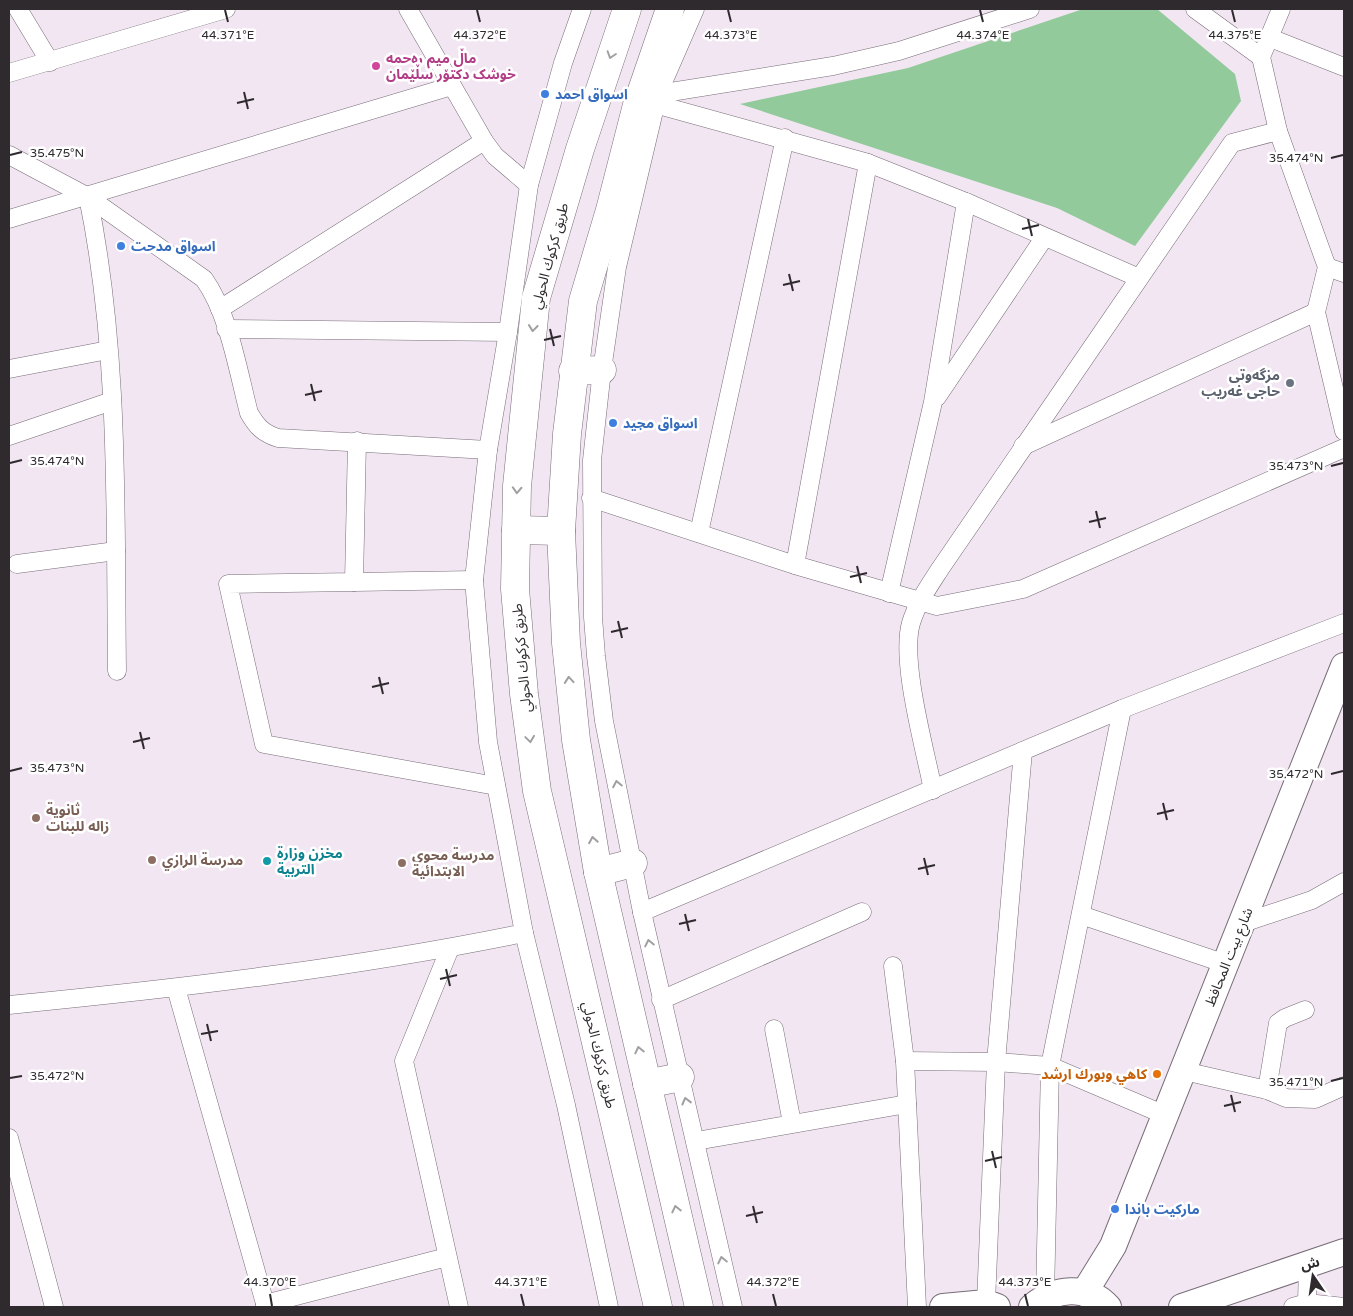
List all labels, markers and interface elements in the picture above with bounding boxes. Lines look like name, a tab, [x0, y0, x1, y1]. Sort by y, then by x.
text: 44.371°E	[202, 28, 255, 42]
text: 44.372°E	[454, 28, 507, 42]
text: 44.373°E	[705, 28, 758, 42]
text: 44.374°E	[957, 28, 1010, 42]
text: 44.375°E	[1209, 28, 1262, 42]
place label: ماڵ میم رەحمە خوشک دکتۆر سڵێمان	[386, 48, 516, 83]
one-way arrow	[606, 50, 616, 58]
marker: ماڵ میم رەحمە خوشک دکتۆر سڵێمان	[370, 60, 382, 72]
place label: اسواق احمد	[555, 86, 628, 103]
marker: اسواق احمد	[539, 88, 551, 100]
text: 35.475°N	[30, 146, 84, 160]
text: 35.474°N	[1269, 151, 1323, 165]
street label: طريق كركوك الحولي	[528, 201, 575, 312]
place label: اسواق مدحت	[131, 238, 216, 255]
marker: اسواق مدحت	[115, 240, 127, 252]
one-way arrow	[528, 325, 539, 333]
place label: مزگەوتی حاجی غەریب	[1201, 367, 1280, 400]
marker: مزگەوتی حاجی غەریب	[1284, 377, 1296, 389]
place label: اسواق مجيد	[623, 415, 698, 432]
marker: اسواق مجيد	[607, 417, 619, 429]
text: 35.474°N	[30, 454, 84, 468]
text: 35.473°N	[1269, 459, 1323, 473]
one-way arrow	[512, 486, 522, 494]
street label: طريق كركوك الحولي	[509, 603, 537, 713]
one-way arrow	[564, 675, 575, 683]
one-way arrow	[524, 736, 535, 744]
text: 35.473°N	[30, 761, 84, 775]
text: 35.472°N	[1269, 767, 1323, 781]
one-way arrow	[612, 779, 622, 788]
place label: ثانوية زاله للبنات	[46, 802, 109, 835]
marker: ثانوية زاله للبنات	[30, 812, 42, 824]
one-way arrow	[588, 836, 598, 845]
place label: مخزن وزارة التربية	[277, 845, 343, 878]
place label: مدرسة محوي الابتدائية	[412, 847, 494, 880]
place label: مدرسة الرازي	[162, 852, 243, 871]
marker: مدرسة الرازي	[146, 854, 158, 866]
marker: مخزن وزارة التربية	[261, 855, 273, 867]
marker: مدرسة محوي الابتدائية	[396, 857, 408, 869]
street label: شارع بيت المحافظ	[1201, 905, 1258, 1010]
one-way arrow	[644, 939, 655, 947]
street label: طريق كركوك الحولي	[576, 1000, 620, 1111]
one-way arrow	[634, 1046, 645, 1055]
place label: كاهي وبورك ارشد	[1041, 1066, 1148, 1085]
marker: كاهي وبورك ارشد	[1151, 1068, 1163, 1080]
text: 35.472°N	[30, 1069, 84, 1083]
text: 35.471°N	[1269, 1075, 1323, 1089]
one-way arrow	[681, 1097, 692, 1106]
place label: ماركيت باندا	[1125, 1201, 1200, 1218]
marker: ماركيت باندا	[1109, 1203, 1121, 1215]
one-way arrow	[671, 1204, 682, 1213]
north arrow	[1288, 1251, 1338, 1301]
text: ش	[1299, 1253, 1321, 1274]
one-way arrow	[717, 1255, 728, 1264]
text: 44.370°E	[244, 1275, 297, 1289]
text: 44.371°E	[495, 1275, 548, 1289]
text: 44.372°E	[747, 1275, 800, 1289]
text: 44.373°E	[999, 1275, 1052, 1289]

